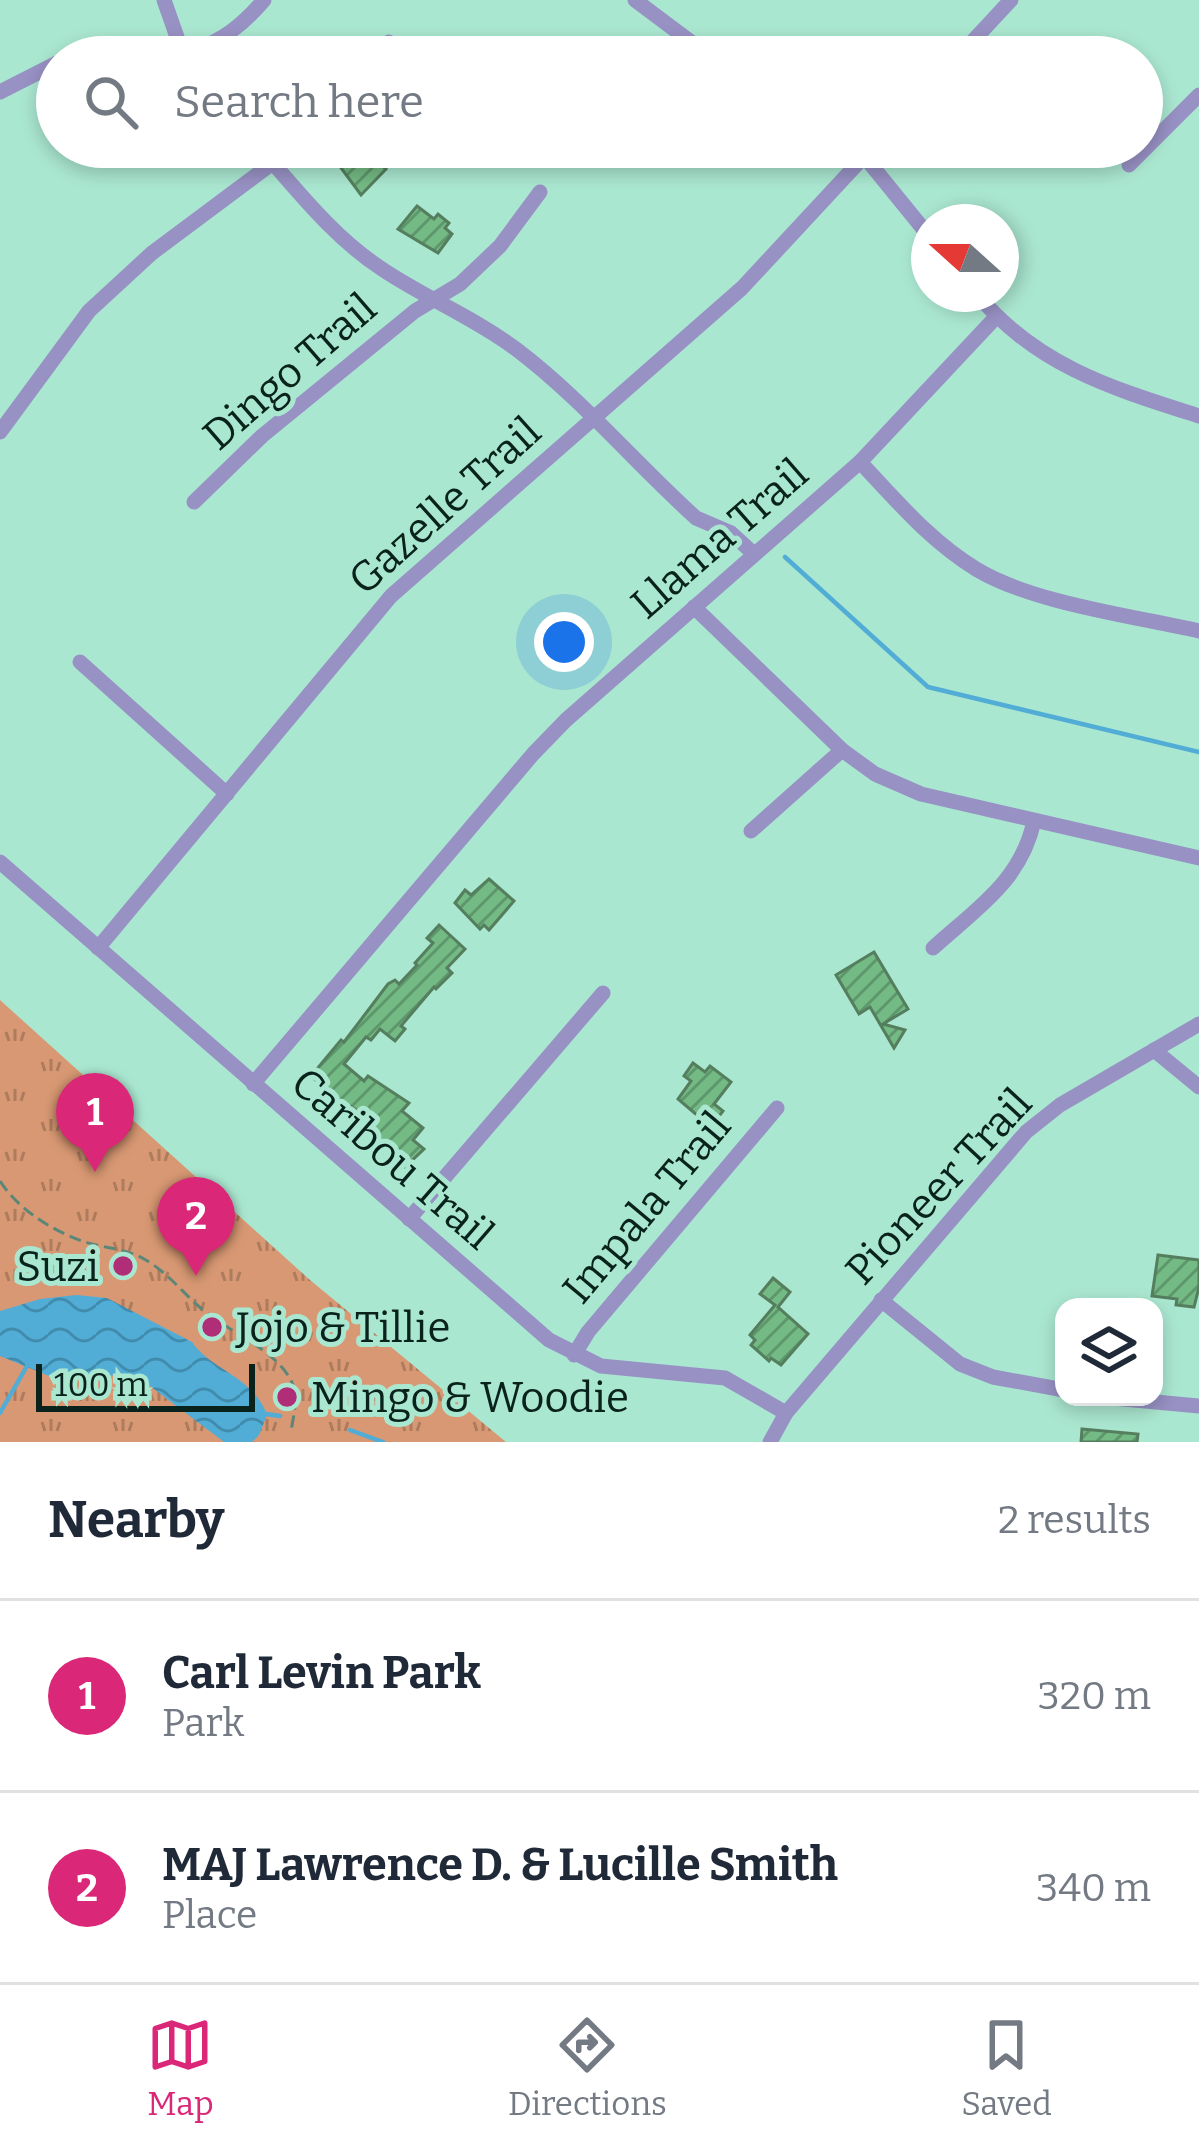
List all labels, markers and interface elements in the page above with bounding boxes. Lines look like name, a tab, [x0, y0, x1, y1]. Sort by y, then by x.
search box	[36, 36, 1163, 168]
icon: search	[78, 69, 144, 135]
text: Search here	[174, 75, 424, 129]
north arrow	[911, 204, 1019, 312]
street label: Dingo Trail	[193, 283, 386, 460]
street label: Gazelle Trail	[339, 407, 551, 605]
street label: Llama Trail	[621, 449, 818, 629]
your location	[534, 612, 594, 672]
street label: Caribou Trail	[281, 1058, 503, 1260]
pin: 1	[56, 1073, 134, 1172]
street label: Pioneer Trail	[835, 1079, 1042, 1295]
street label: Impala Trail	[552, 1102, 741, 1313]
pin: 2	[157, 1177, 235, 1276]
place label: Suzi	[16, 1242, 99, 1292]
marker: Suzi	[110, 1253, 136, 1279]
map controls	[1055, 1298, 1163, 1406]
button: layers	[1055, 1298, 1163, 1406]
place label: Jojo & Tillie	[235, 1303, 450, 1353]
marker: Jojo & Tillie	[199, 1314, 225, 1340]
scale bar	[36, 1358, 255, 1411]
text: 100 m	[54, 1365, 148, 1405]
place label: Mingo & Woodie	[311, 1373, 629, 1423]
marker: Mingo & Woodie	[274, 1384, 300, 1410]
text: Nearby	[48, 1489, 224, 1551]
text: 2 results	[998, 1497, 1151, 1543]
text: Carl Levin Park	[162, 1646, 481, 1700]
text: 1	[79, 1673, 95, 1719]
text: 320 m	[1038, 1673, 1151, 1719]
text: Park	[162, 1700, 244, 1746]
text: MAJ Lawrence D. & Lucille Smith	[162, 1838, 838, 1892]
text: 2	[76, 1865, 98, 1911]
text: 340 m	[1036, 1865, 1151, 1911]
text: Place	[162, 1892, 257, 1938]
tab: Map	[147, 2012, 214, 2124]
tab: Directions	[508, 2012, 667, 2124]
tab: Saved	[961, 2012, 1052, 2124]

